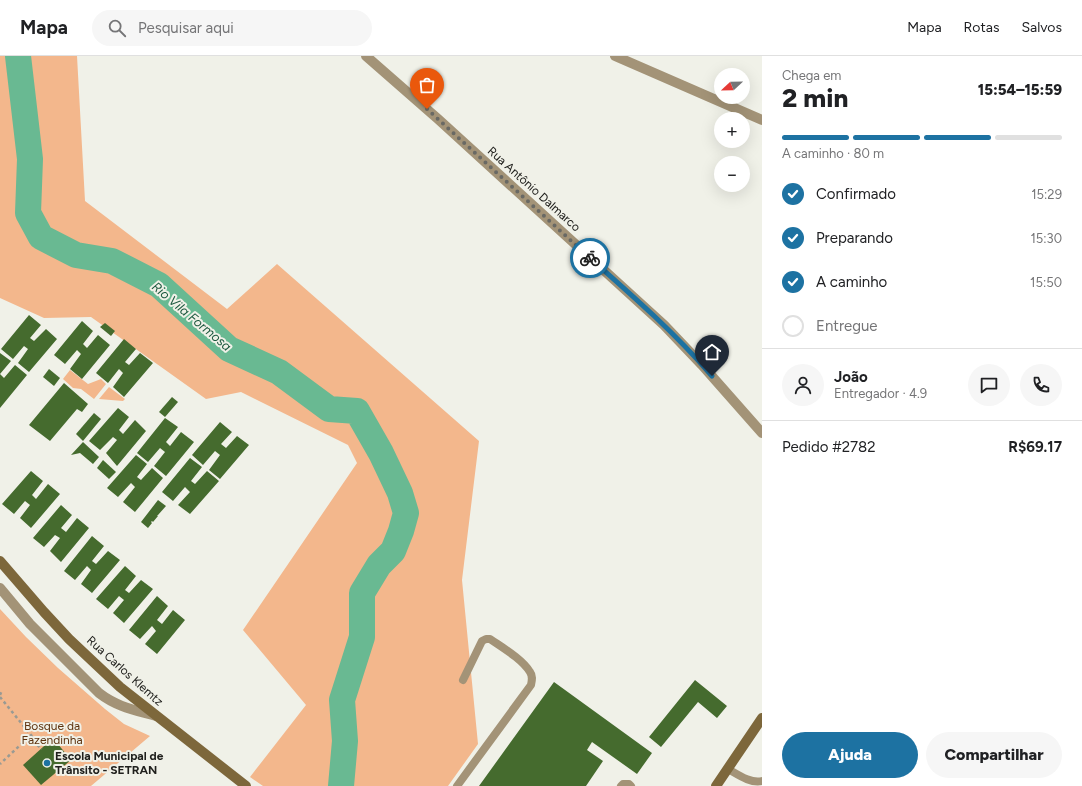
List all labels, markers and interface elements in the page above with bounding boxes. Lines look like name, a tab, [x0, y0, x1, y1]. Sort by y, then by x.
search box	[92, 10, 372, 46]
text: Mapa	[20, 16, 68, 39]
icon: search	[106, 17, 128, 39]
text: Pesquisar aqui	[138, 19, 234, 37]
text: Mapa	[907, 19, 942, 36]
text: Rotas	[964, 19, 999, 36]
text: Salvos	[1021, 19, 1062, 36]
pin	[410, 68, 444, 109]
north arrow	[714, 68, 750, 104]
map controls	[714, 68, 750, 192]
text: Chega em	[782, 68, 841, 83]
icon: bag	[416, 74, 438, 96]
text: 15:54–15:59	[978, 81, 1062, 99]
text: 2 min	[782, 82, 848, 114]
button: +	[714, 112, 750, 148]
street label: Rua Antônio Dalmarco	[485, 144, 583, 234]
text: A caminho · 80 m	[782, 146, 884, 161]
button: −	[714, 156, 750, 192]
icon: check	[782, 183, 804, 205]
text: Confirmado	[816, 185, 896, 203]
text: 15:29	[1031, 187, 1062, 202]
icon: check	[782, 227, 804, 249]
text: Preparando	[816, 229, 893, 247]
text: 15:30	[1030, 231, 1062, 246]
courier	[570, 238, 610, 278]
icon: bike	[579, 247, 601, 269]
icon: check	[782, 271, 804, 293]
text: A caminho	[816, 273, 887, 291]
text: 15:50	[1030, 275, 1062, 290]
water label: Rio Vila Formosa	[149, 279, 235, 354]
text: Entregue	[816, 317, 878, 335]
pin	[695, 335, 729, 376]
icon: home	[701, 341, 723, 363]
button: person	[782, 364, 824, 406]
button: chat	[968, 364, 1010, 406]
button: phone	[1020, 364, 1062, 406]
text: João	[834, 368, 868, 386]
text: Entregador · 4.9	[834, 386, 927, 401]
text: Pedido #2782	[782, 438, 876, 456]
text: R$69.17	[1008, 438, 1062, 456]
street label: Rua Carlos Klemtz	[84, 633, 166, 709]
park label: Bosque da Fazendinha	[21, 719, 83, 747]
button: Ajuda	[782, 732, 918, 778]
button: Compartilhar	[926, 732, 1062, 778]
place label: Escola Municipal de Trânsito - SETRAN	[55, 749, 164, 777]
marker: Escola Municipal de Trânsito - SETRAN	[42, 758, 52, 768]

